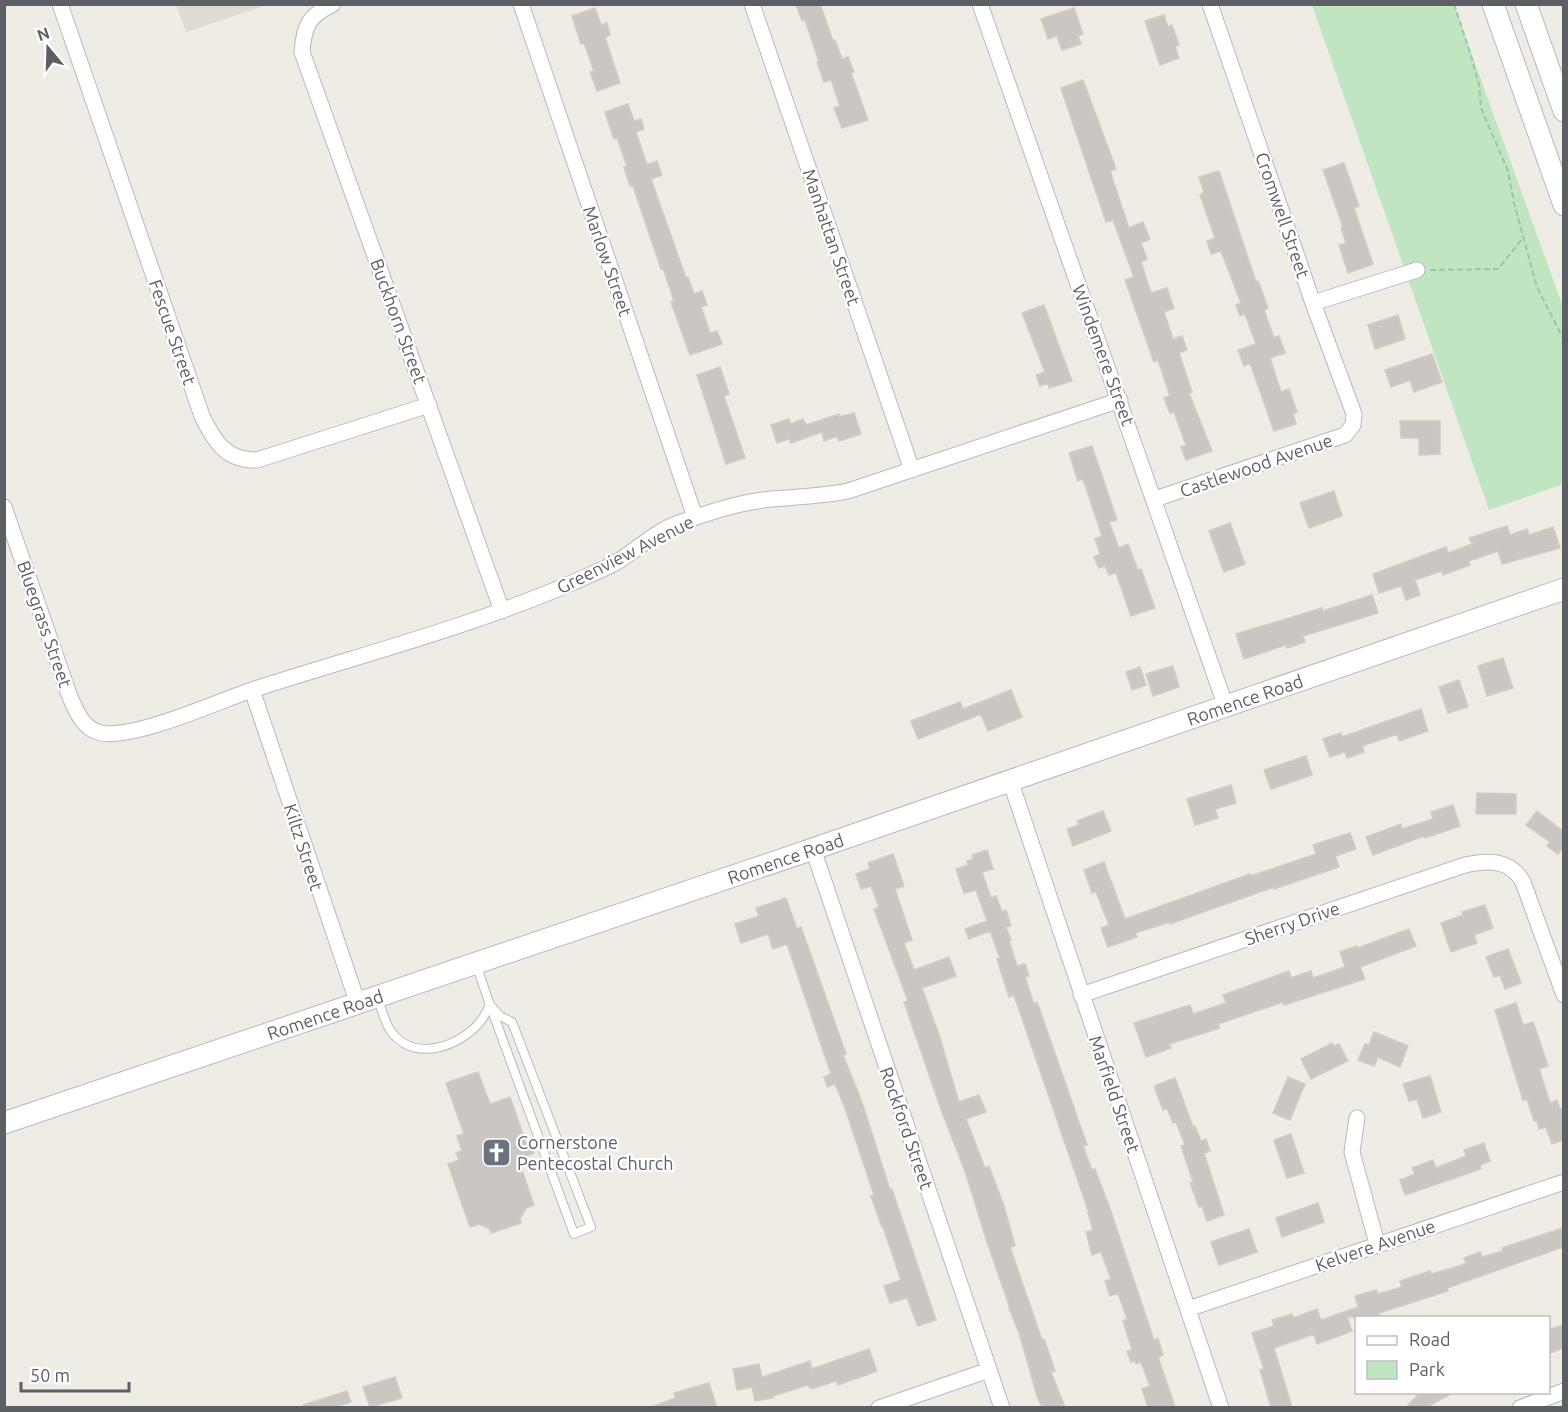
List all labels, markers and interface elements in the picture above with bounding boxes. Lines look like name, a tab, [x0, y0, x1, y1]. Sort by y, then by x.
north arrow	[18, 18, 78, 78]
text: N	[35, 23, 52, 44]
street label: Cromwell Street	[1252, 150, 1314, 280]
street label: Manhattan Street	[799, 166, 865, 308]
street label: Marlow Street	[580, 203, 636, 319]
street label: Buckhorn Street	[367, 256, 431, 386]
street label: Fescue Street	[146, 277, 200, 387]
street label: Windemere Street	[1069, 282, 1139, 428]
street label: Castlewood Avenue	[1177, 429, 1335, 501]
street label: Greenview Avenue	[553, 511, 697, 597]
street label: Bluegrass Street	[14, 558, 76, 690]
street label: Romence Road	[1184, 670, 1305, 729]
street label: Kiltz Street	[281, 801, 327, 893]
street label: Romence Road	[725, 829, 846, 887]
street label: Sherry Drive	[1242, 897, 1342, 949]
street label: Romence Road	[264, 985, 386, 1043]
street label: Marfield Street	[1086, 1033, 1144, 1155]
street label: Rockford Street	[877, 1064, 937, 1192]
place label: Cornerstone Pentecostal Church	[517, 1132, 673, 1173]
church icon: Cornerstone Pentecostal Church	[480, 1136, 512, 1168]
street label: Kelvere Avenue	[1312, 1215, 1438, 1275]
legend	[1355, 1316, 1550, 1394]
text: Road	[1409, 1329, 1451, 1349]
scale bar	[21, 1355, 129, 1393]
text: Park	[1409, 1359, 1445, 1379]
text: 50 m	[30, 1365, 70, 1385]

